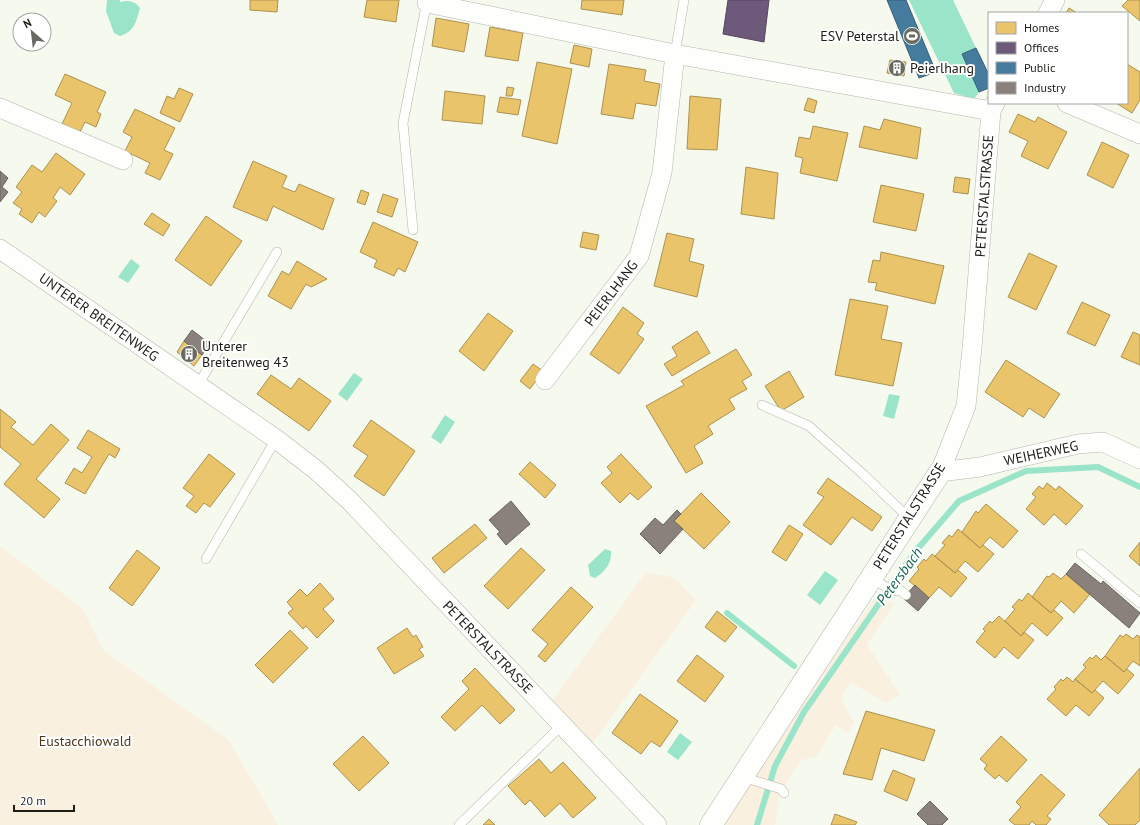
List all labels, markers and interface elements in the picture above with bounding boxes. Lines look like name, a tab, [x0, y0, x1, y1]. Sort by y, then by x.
north arrow	[12, 12, 52, 52]
legend	[988, 12, 1128, 104]
text: N	[21, 15, 34, 31]
text: Homes	[1024, 20, 1059, 35]
sports icon: ESV Peterstal	[902, 26, 922, 46]
place label: ESV Peterstal	[820, 27, 899, 45]
text: Offices	[1024, 40, 1059, 55]
building icon: Peierlhang	[887, 58, 907, 78]
place label: Peierlhang	[910, 59, 974, 77]
text: Public	[1024, 60, 1056, 75]
text: Industry	[1024, 80, 1066, 95]
street label: PETERSTALSTRASSE	[971, 134, 997, 258]
street label: PEIERLHANG	[580, 256, 642, 330]
street label: UNTERER BREITENWEG	[36, 269, 162, 365]
place label: Unterer Breitenweg 43	[202, 337, 289, 371]
building icon: Unterer Breitenweg 43	[179, 344, 199, 364]
street label: WEIHERWEG	[1002, 436, 1080, 470]
street label: PETERSTALSTRASSE	[869, 459, 949, 573]
water label: Petersbach	[872, 543, 926, 609]
street label: PETERSTALSTRASSE	[439, 597, 537, 697]
park label: Eustacchiowald	[39, 732, 131, 750]
scale bar	[14, 787, 74, 813]
text: 20 m	[20, 793, 46, 808]

